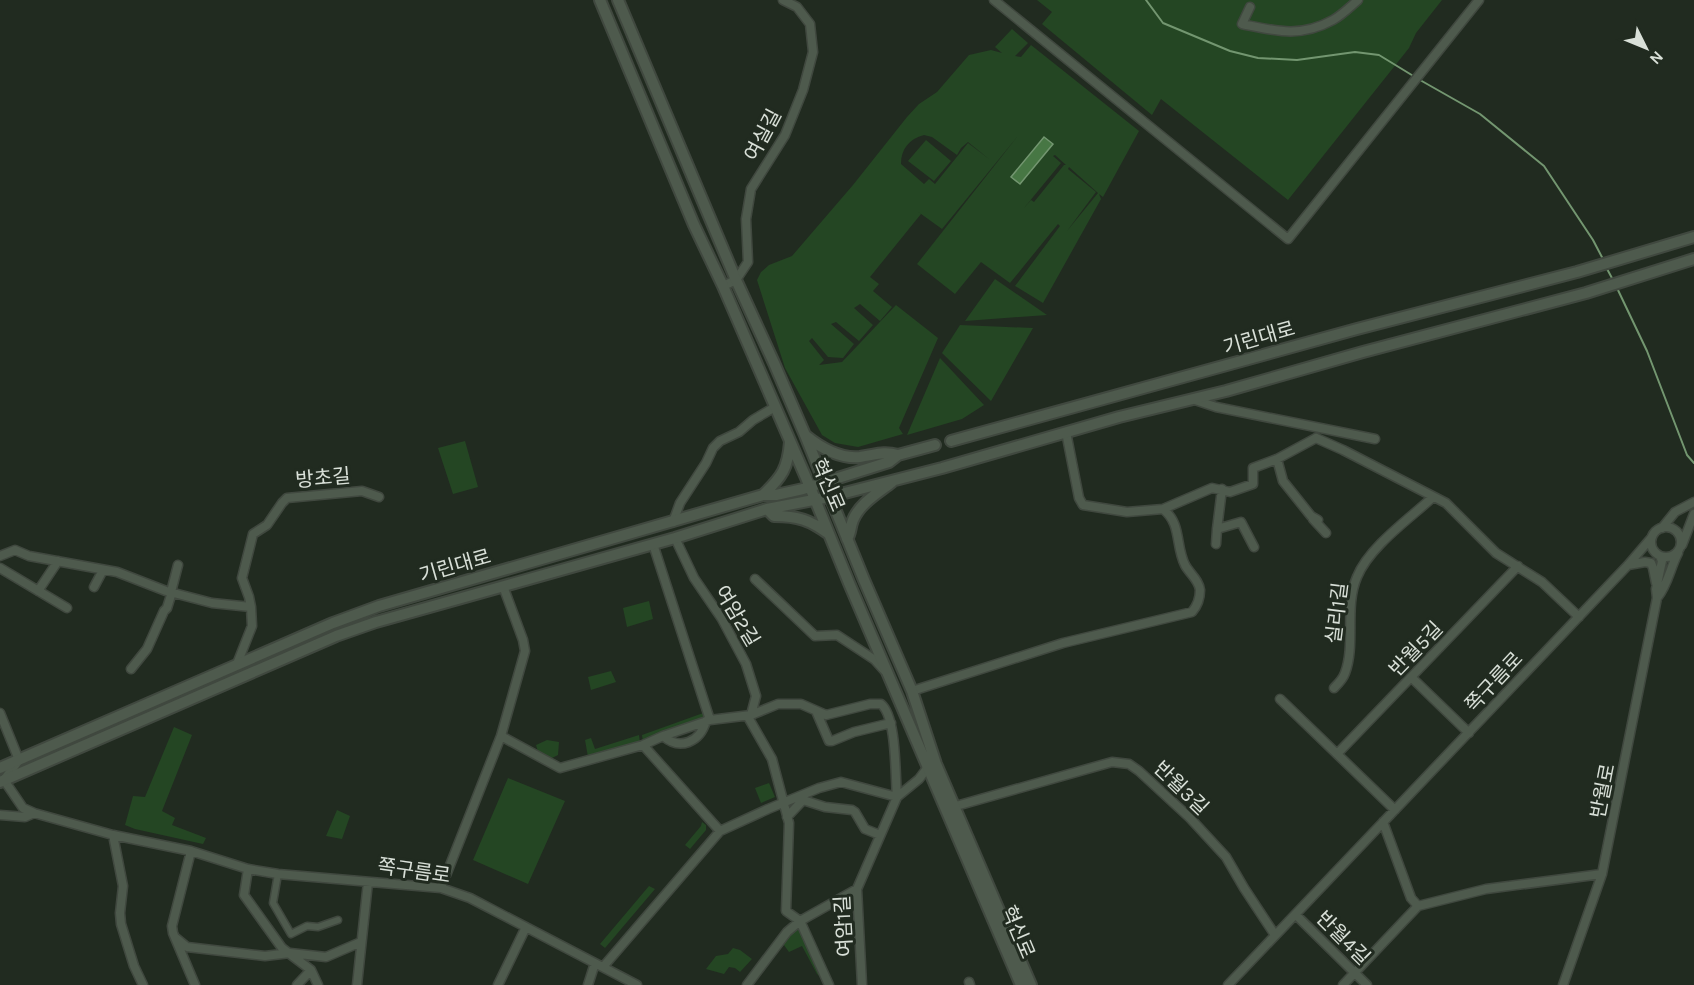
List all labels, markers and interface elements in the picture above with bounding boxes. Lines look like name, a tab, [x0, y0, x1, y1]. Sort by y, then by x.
north arrow	[1616, 18, 1676, 78]
text: N	[1646, 47, 1667, 69]
street label: 여실길	[740, 105, 786, 165]
street label: 기린대로	[1220, 317, 1298, 359]
street label: 혁신로	[807, 455, 849, 515]
street label: 방초길	[295, 464, 351, 492]
street label: 기린대로	[416, 545, 494, 587]
street label: 여암2길	[710, 581, 764, 651]
street label: 실리1길	[1322, 581, 1352, 645]
street label: 반월5길	[1385, 617, 1447, 681]
street label: 쪽구름로	[1460, 647, 1528, 717]
street label: 반월3길	[1149, 756, 1213, 820]
street label: 반월로	[1586, 762, 1620, 820]
street label: 쪽구름로	[376, 854, 452, 888]
street label: 여암1길	[831, 895, 857, 957]
street label: 혁신로	[997, 902, 1039, 962]
street label: 반월4길	[1311, 906, 1375, 970]

